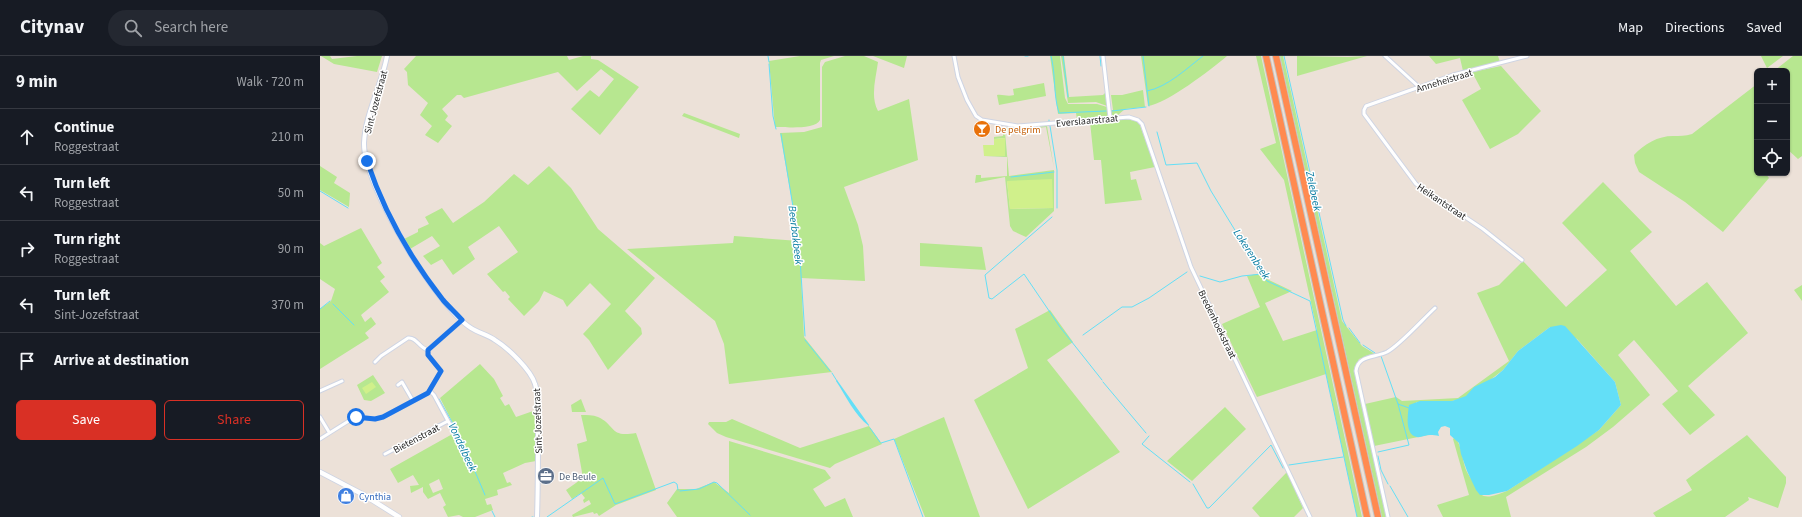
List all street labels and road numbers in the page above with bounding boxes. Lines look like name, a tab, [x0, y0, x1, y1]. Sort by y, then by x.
street label: Anneheistraat	[1414, 66, 1475, 96]
street label: Sint-Jozefstraat	[361, 68, 391, 136]
street label: Everslaarstraat	[1055, 111, 1119, 131]
street label: Heikantstraat	[1414, 180, 1469, 224]
street label: Bredenhoekstraat	[1194, 288, 1240, 362]
street label: Sint-Jozefstraat	[530, 387, 546, 454]
street label: Bietenstraat	[391, 420, 443, 457]

